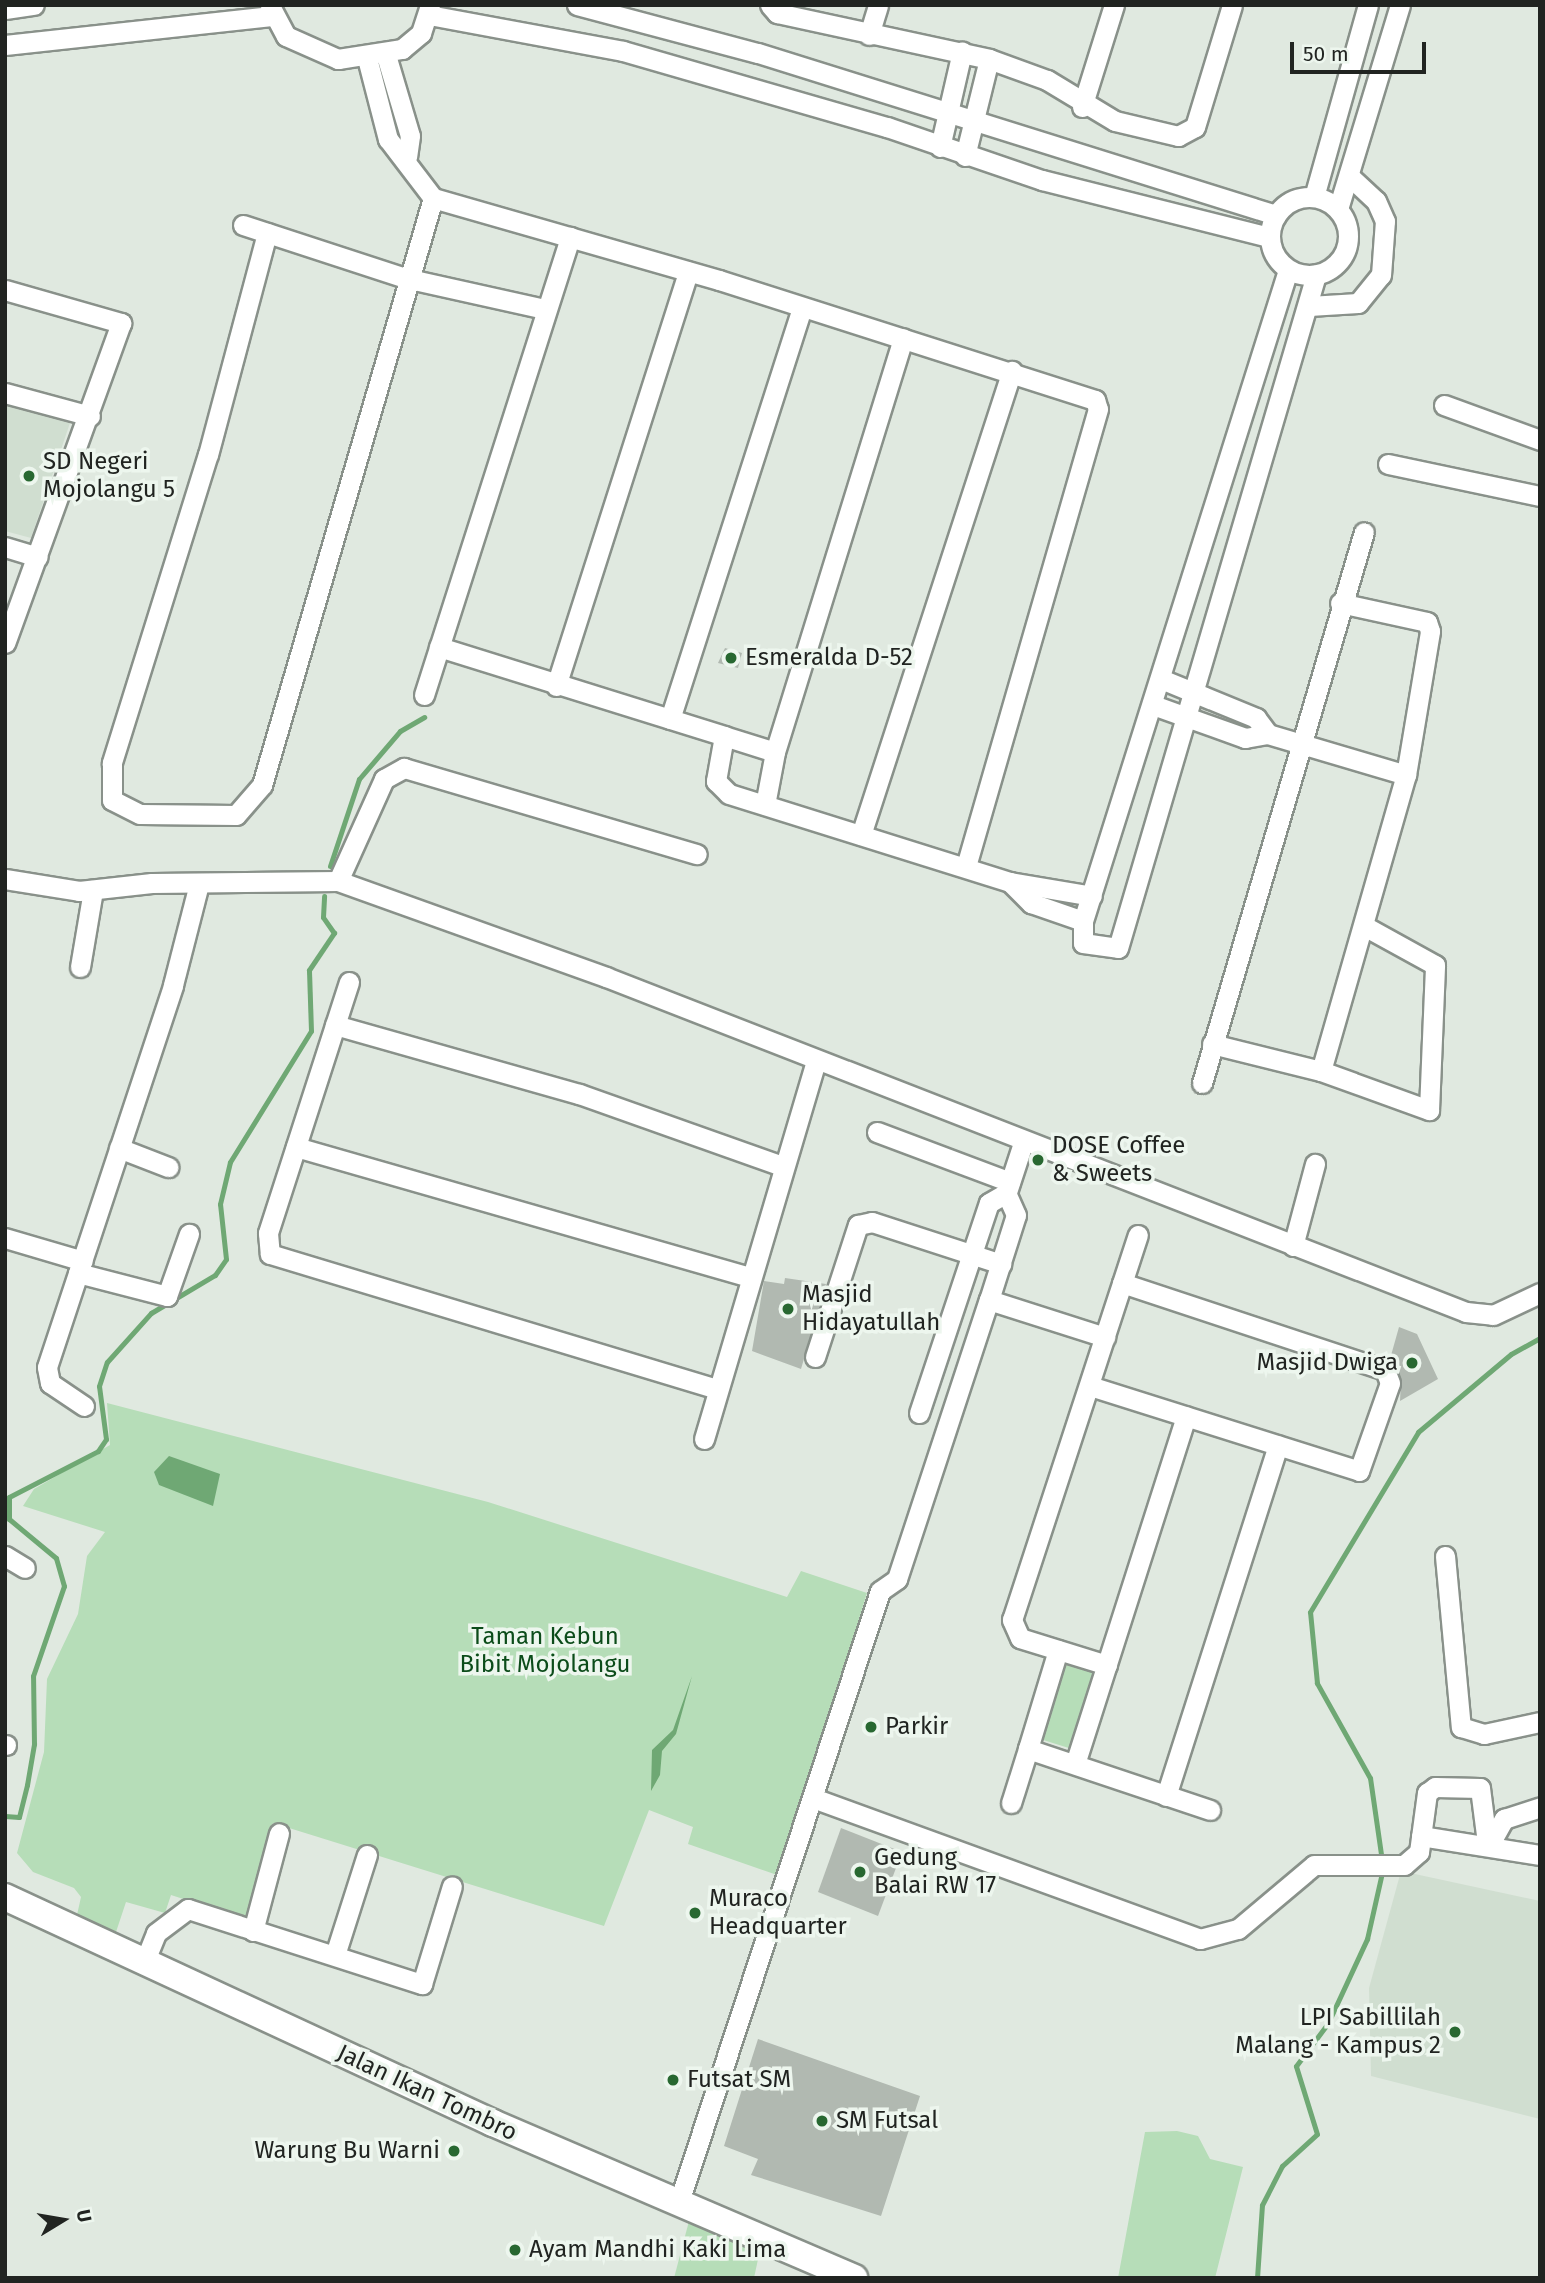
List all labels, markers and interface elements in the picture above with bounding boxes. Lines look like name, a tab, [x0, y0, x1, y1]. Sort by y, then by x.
scale bar	[1293, 28, 1430, 72]
text: 50 m	[1303, 41, 1349, 67]
place label: SD Negeri Mojolangu 5	[43, 448, 175, 504]
marker: SD Negeri Mojolangu 5	[21, 468, 37, 484]
place label: Esmeralda D-52	[745, 644, 913, 672]
marker: Esmeralda D-52	[723, 650, 739, 666]
place label: DOSE Coffee & Sweets	[1052, 1132, 1185, 1188]
marker: DOSE Coffee & Sweets	[1030, 1152, 1046, 1168]
place label: Masjid Hidayatullah	[802, 1281, 940, 1337]
marker: Masjid Hidayatullah	[780, 1301, 796, 1317]
place label: Masjid Dwiga	[1257, 1349, 1398, 1377]
marker: Masjid Dwiga	[1404, 1355, 1420, 1371]
park label: Taman Kebun Bibit Mojolangu	[459, 1623, 631, 1679]
place label: Parkir	[885, 1713, 948, 1741]
marker: Parkir	[863, 1719, 879, 1735]
place label: Gedung Balai RW 17	[874, 1844, 996, 1900]
marker: Gedung Balai RW 17	[852, 1864, 868, 1880]
place label: Muraco Headquarter	[709, 1885, 847, 1941]
marker: Muraco Headquarter	[687, 1905, 703, 1921]
place label: LPI Sabillilah Malang - Kampus 2	[1235, 2004, 1441, 2060]
marker: LPI Sabillilah Malang - Kampus 2	[1447, 2024, 1463, 2040]
street label: Jalan Ikan Tombro	[332, 2039, 522, 2147]
place label: Futsat SM	[687, 2066, 791, 2094]
marker: Futsat SM	[665, 2072, 681, 2088]
place label: SM Futsal	[836, 2107, 938, 2135]
marker: SM Futsal	[814, 2113, 830, 2129]
place label: Warung Bu Warni	[255, 2137, 440, 2165]
marker: Warung Bu Warni	[446, 2143, 462, 2159]
north arrow	[28, 2185, 98, 2255]
text: U	[72, 2208, 97, 2224]
place label: Ayam Mandhi Kaki Lima	[529, 2236, 786, 2264]
marker: Ayam Mandhi Kaki Lima	[507, 2242, 523, 2258]

